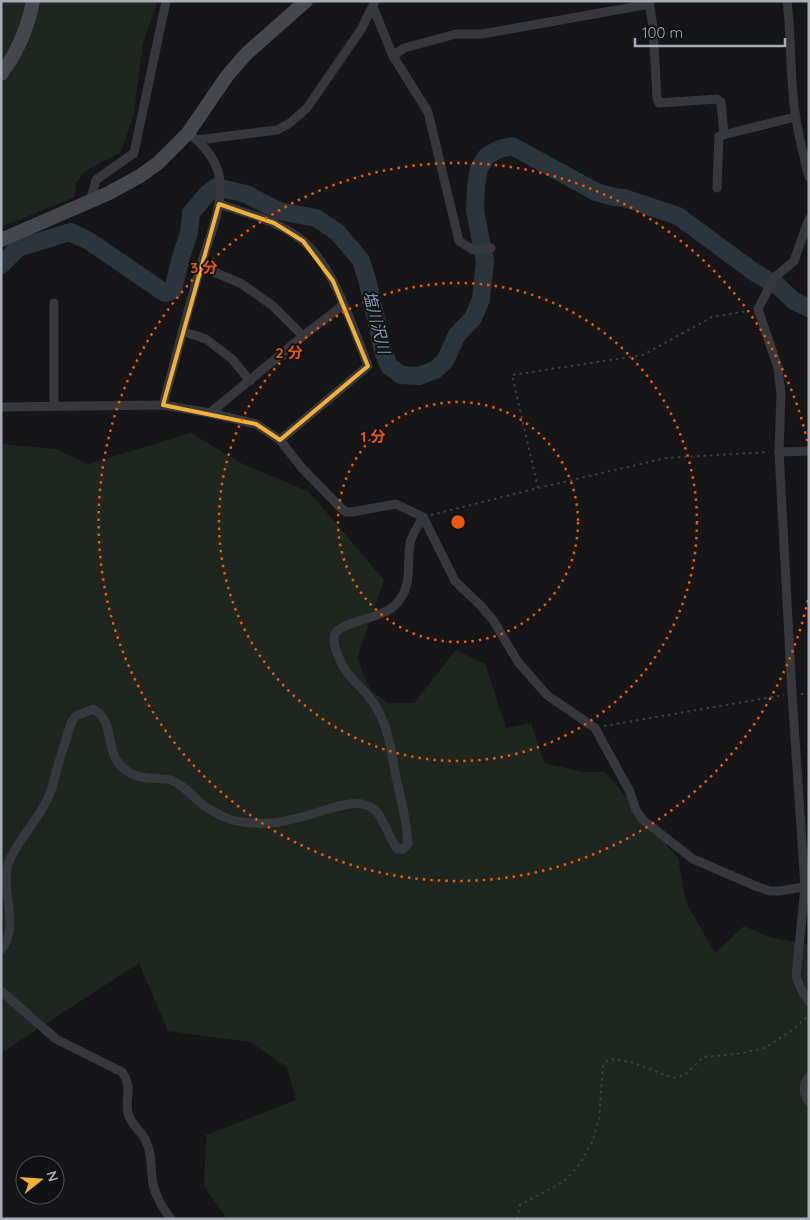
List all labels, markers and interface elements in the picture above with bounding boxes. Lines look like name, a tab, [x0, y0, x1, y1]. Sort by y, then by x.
scale bar	[635, 15, 785, 47]
text: 100 m	[642, 23, 683, 42]
text: 3 分	[190, 258, 218, 277]
water label: 塩川沢川	[360, 289, 395, 357]
text: 2 分	[275, 343, 303, 362]
text: 1 分	[360, 427, 386, 446]
centre of rings	[449, 513, 467, 531]
north arrow	[15, 1155, 65, 1205]
text: N	[42, 1169, 63, 1184]

